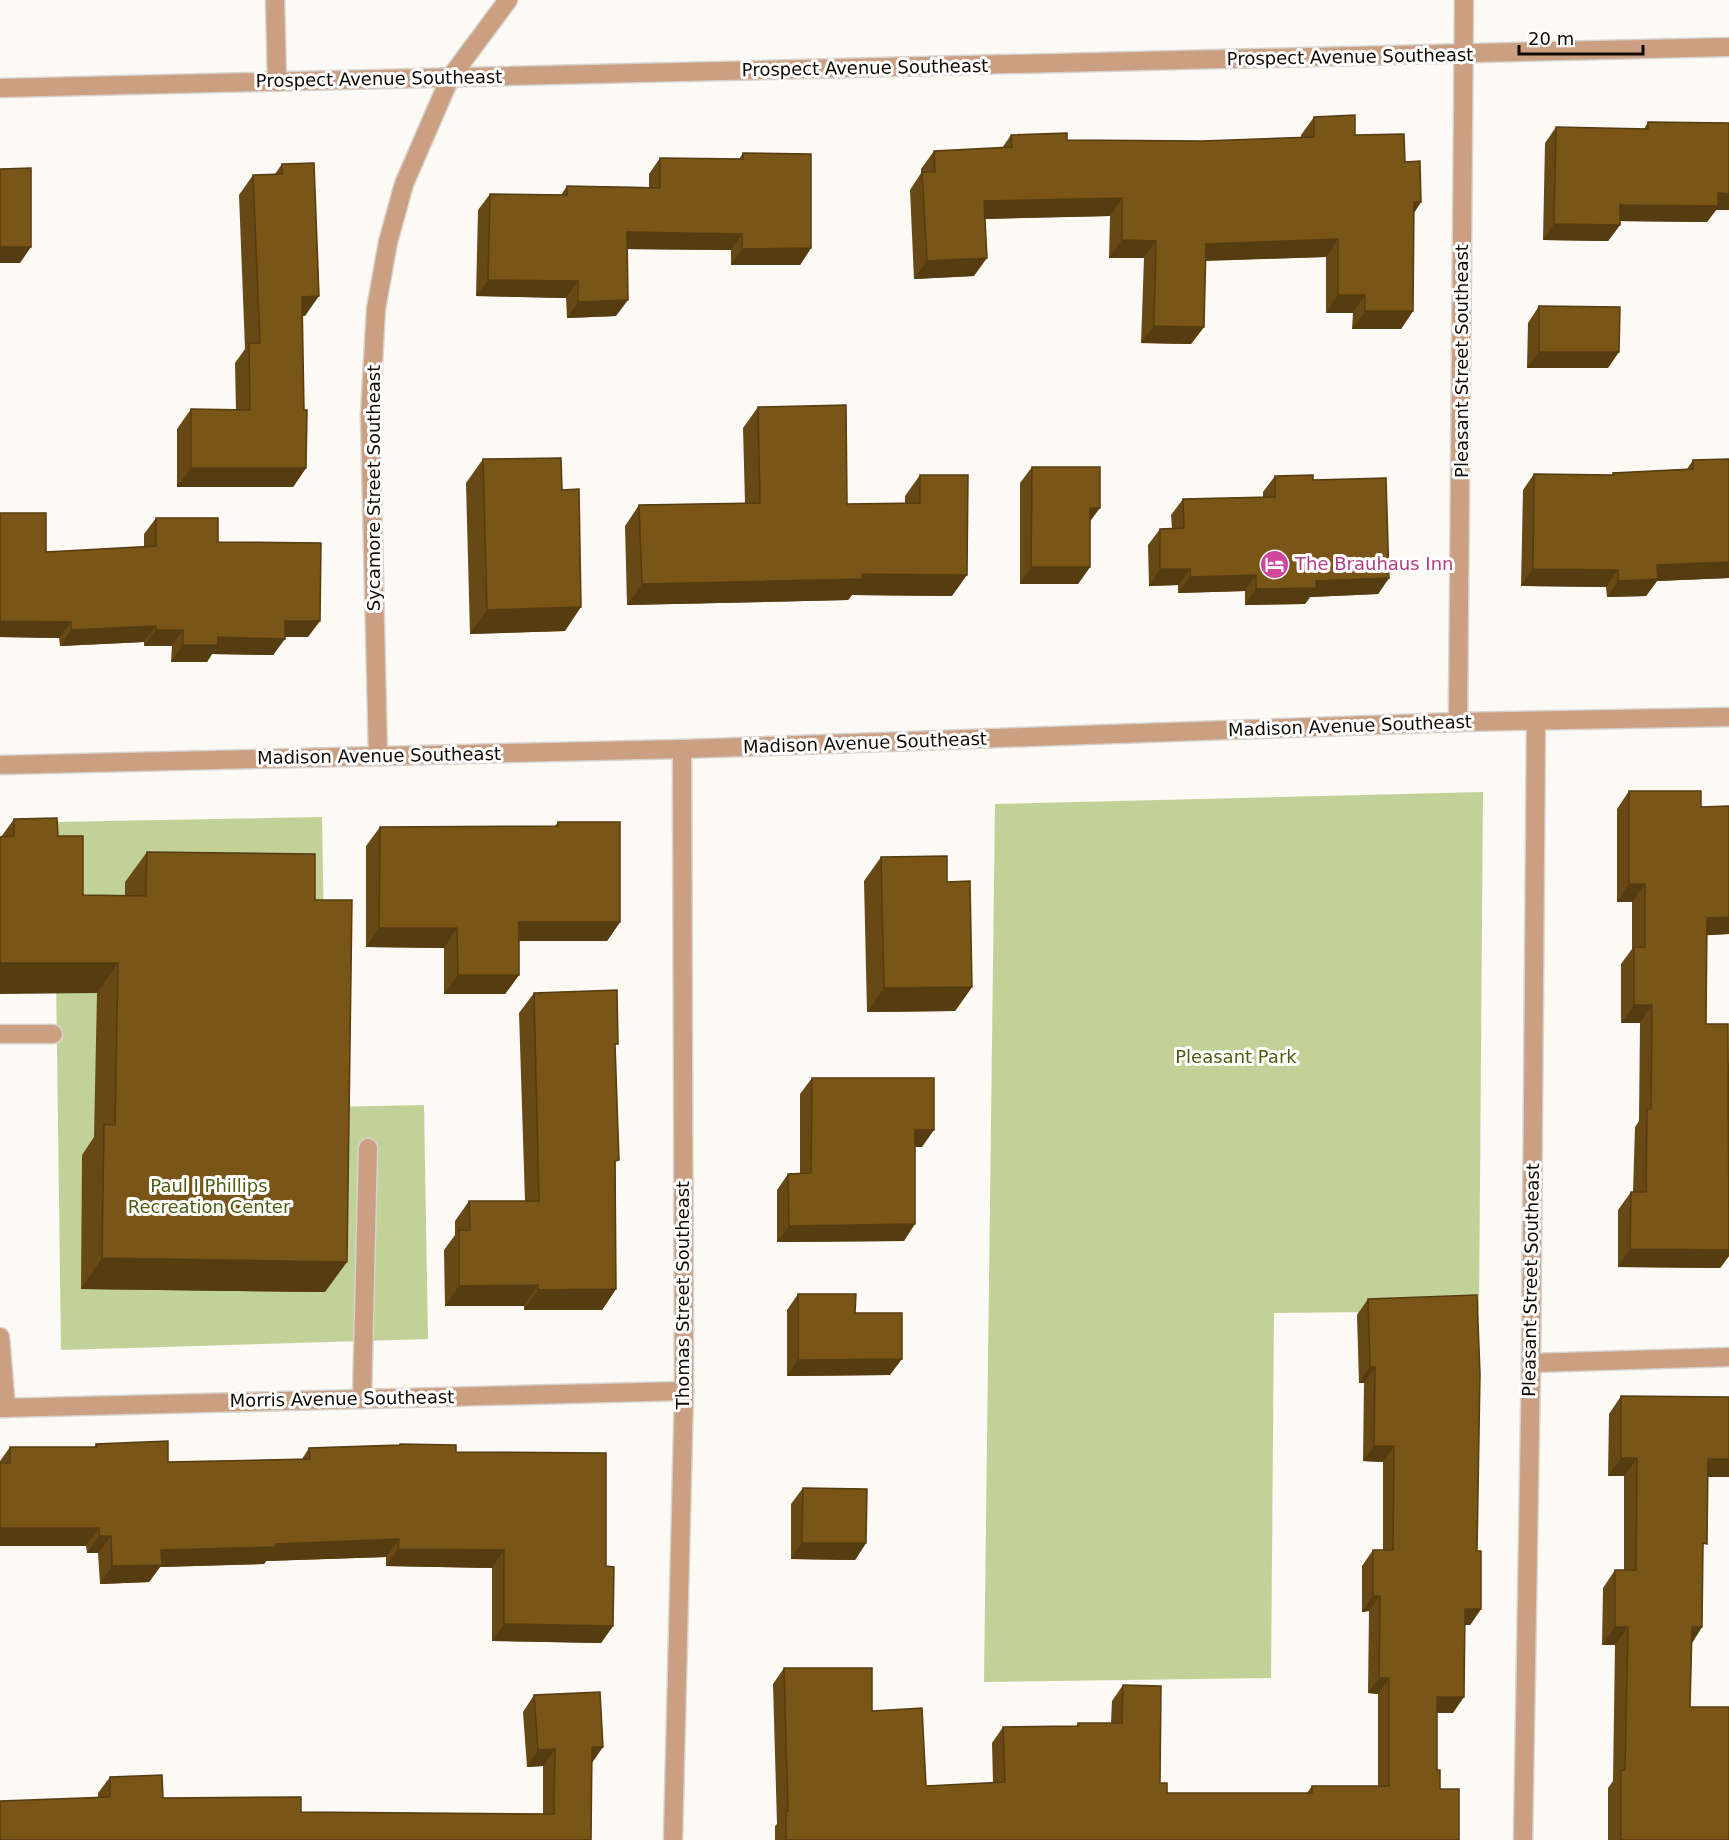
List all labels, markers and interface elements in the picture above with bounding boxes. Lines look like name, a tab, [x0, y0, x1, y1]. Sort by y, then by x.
scale bar	[1519, 18, 1644, 56]
text: 20 m	[1528, 28, 1574, 49]
street label: Prospect Avenue Southeast	[1227, 44, 1473, 69]
street label: Prospect Avenue Southeast	[742, 55, 988, 80]
street label: Prospect Avenue Southeast	[256, 66, 502, 91]
street label: Pleasant Street Southeast	[1451, 244, 1472, 478]
street label: Sycamore Street Southeast	[363, 365, 384, 611]
hotel icon: The Brauhaus Inn	[1258, 548, 1290, 580]
place label: The Brauhaus Inn	[1294, 553, 1453, 574]
street label: Madison Avenue Southeast	[1228, 711, 1472, 740]
street label: Madison Avenue Southeast	[743, 728, 987, 757]
street label: Madison Avenue Southeast	[257, 743, 501, 768]
park label: Pleasant Park	[1175, 1046, 1297, 1067]
street label: Pleasant Street Southeast	[1518, 1163, 1543, 1397]
park label: Paul I Phillips Recreation Center	[128, 1175, 291, 1217]
street label: Thomas Street Southeast	[672, 1181, 693, 1410]
street label: Morris Avenue Southeast	[230, 1386, 454, 1411]

